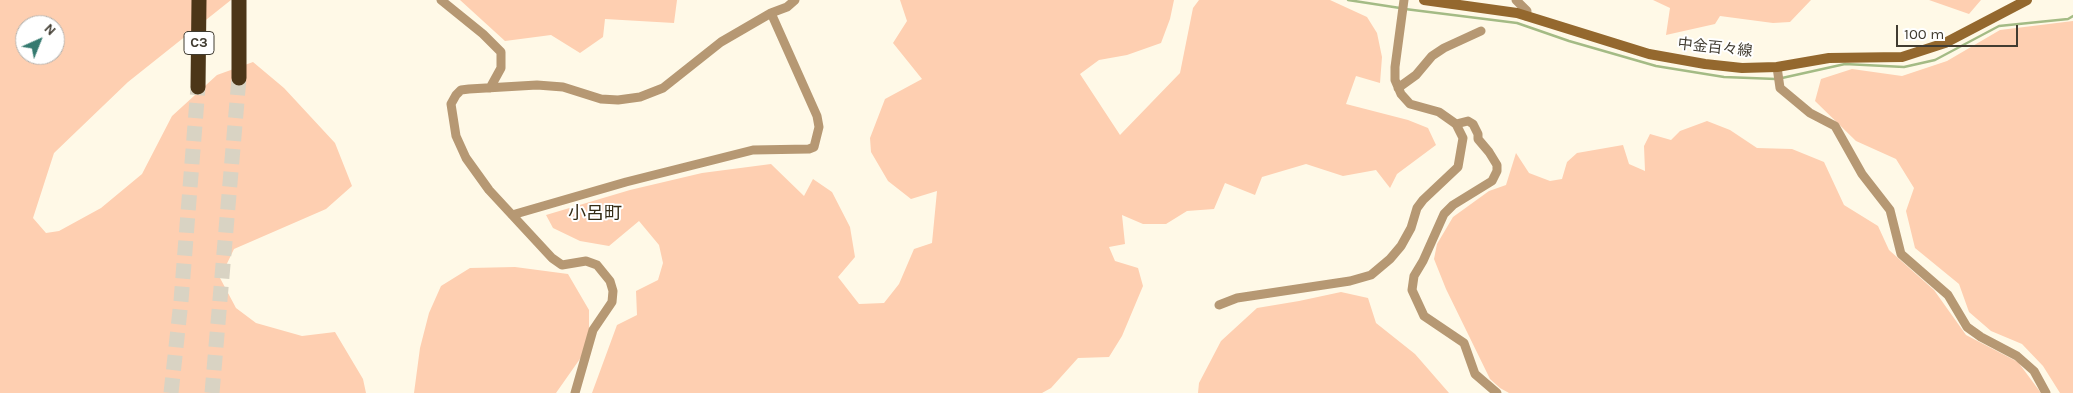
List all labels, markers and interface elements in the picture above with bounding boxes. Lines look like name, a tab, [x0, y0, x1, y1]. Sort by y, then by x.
north arrow	[15, 15, 65, 65]
scale bar	[1898, 15, 2020, 47]
text: N	[41, 20, 60, 39]
text: 100 m	[1904, 25, 1944, 43]
road number: C3	[184, 32, 214, 54]
street label: 中金百々線	[1677, 35, 1753, 61]
district label: 小呂町	[568, 203, 622, 225]

